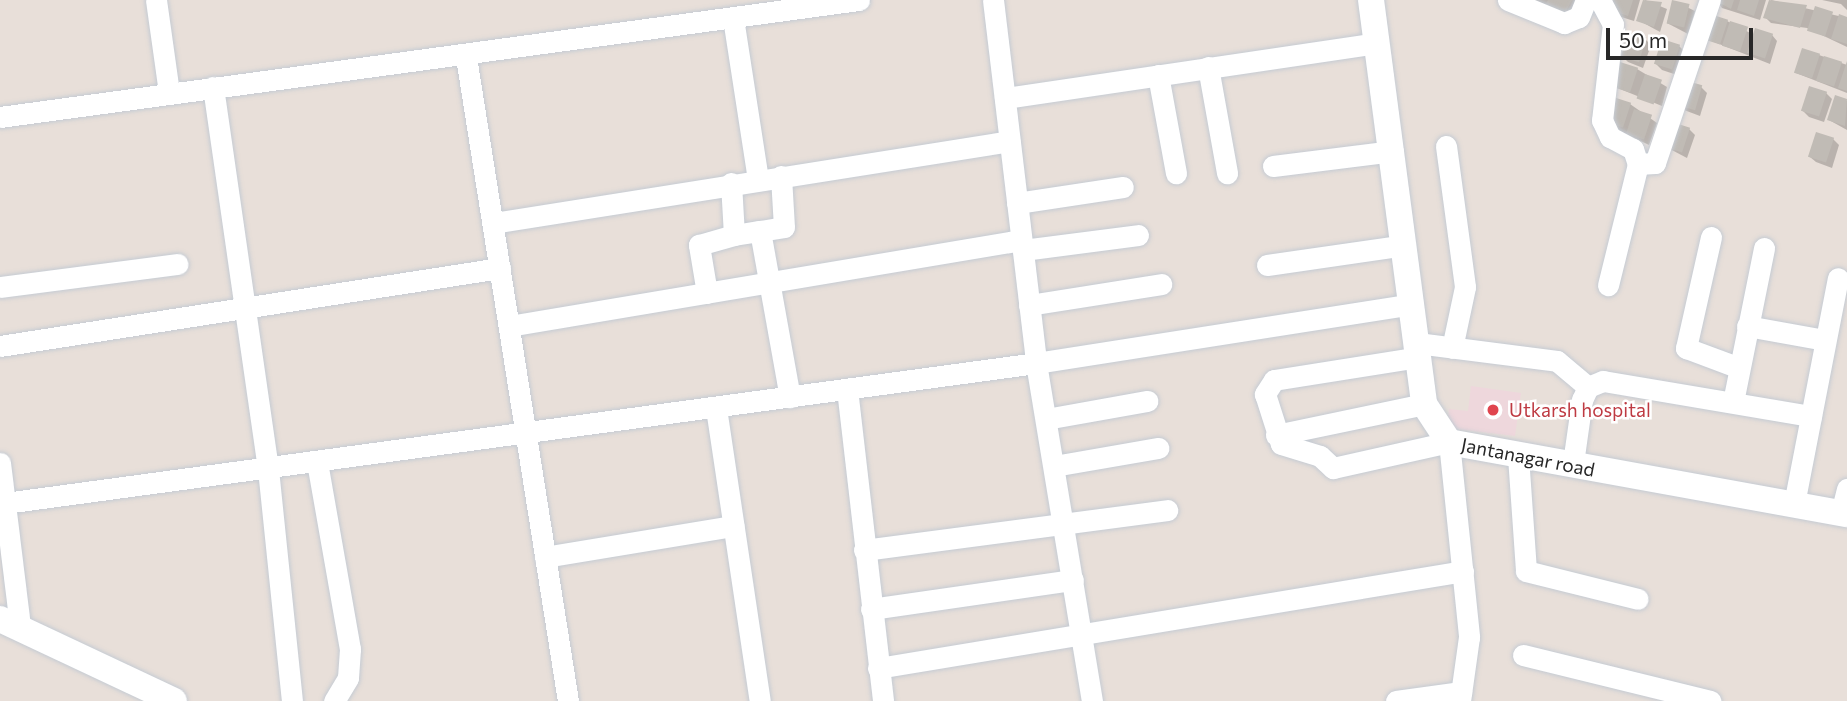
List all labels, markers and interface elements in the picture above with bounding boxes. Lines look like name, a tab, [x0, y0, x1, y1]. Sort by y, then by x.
scale bar	[1609, 14, 1756, 58]
text: 50 m	[1619, 27, 1667, 52]
place label: Utkarsh hospital	[1509, 399, 1651, 421]
marker: Utkarsh hospital	[1483, 400, 1503, 420]
street label: Jantanagar road	[1459, 433, 1597, 481]

